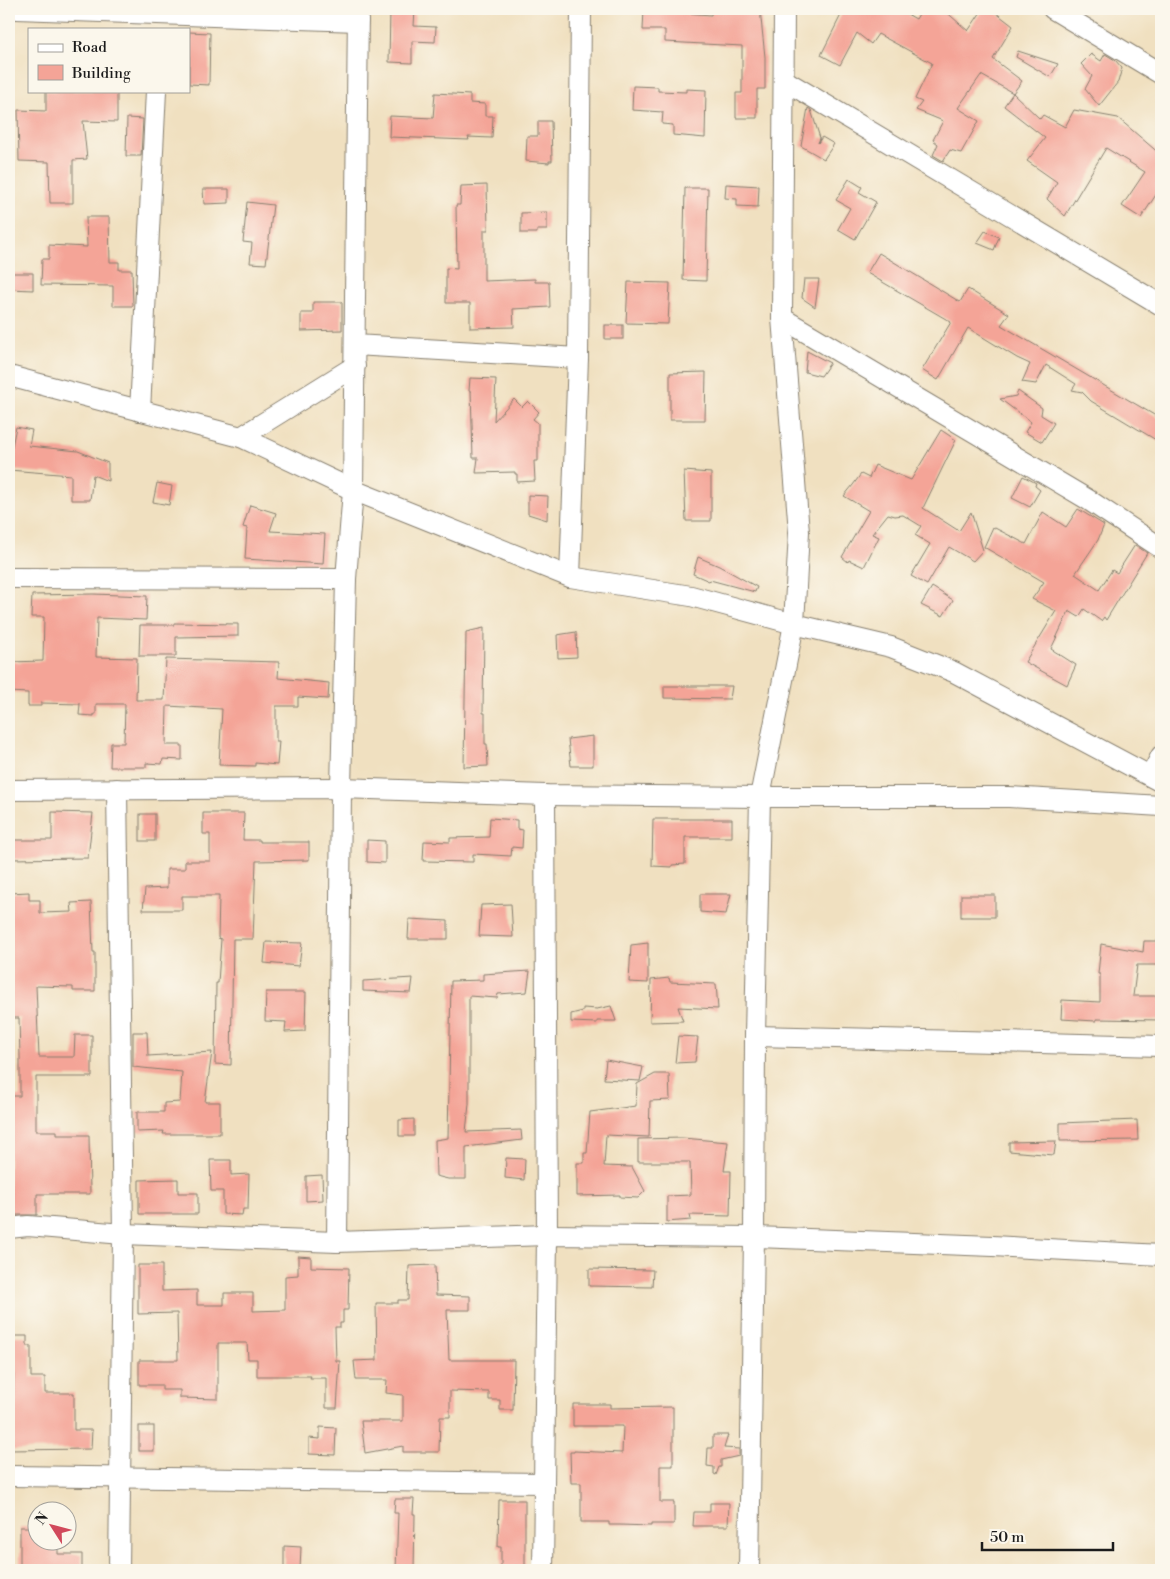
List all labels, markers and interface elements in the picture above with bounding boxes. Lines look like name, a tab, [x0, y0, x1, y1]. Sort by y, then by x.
legend	[28, 28, 190, 92]
text: Road	[72, 38, 107, 57]
text: Building	[71, 64, 131, 83]
north arrow	[28, 1502, 78, 1552]
text: N	[32, 1509, 53, 1529]
scale bar	[982, 1519, 1114, 1551]
text: 50 m	[990, 1528, 1024, 1547]

